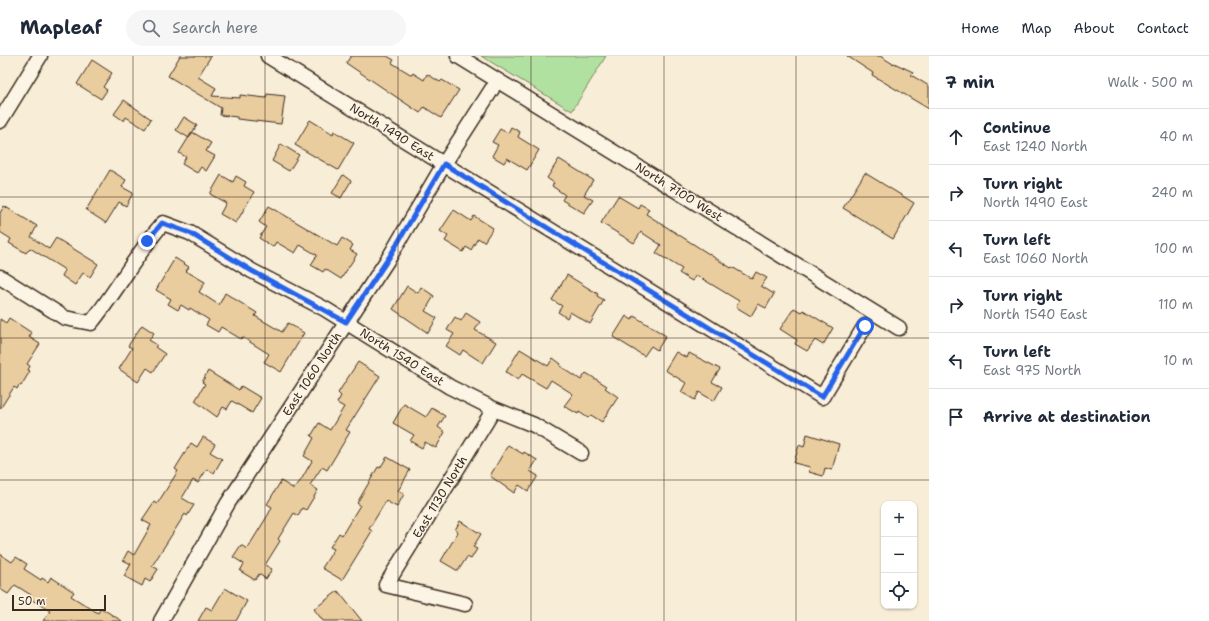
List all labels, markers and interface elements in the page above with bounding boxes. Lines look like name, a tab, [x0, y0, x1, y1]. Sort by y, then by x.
search box	[126, 10, 406, 46]
text: Mapleaf	[20, 15, 102, 40]
icon: search	[140, 17, 162, 39]
text: Search here	[172, 18, 258, 38]
text: Home	[961, 19, 1000, 37]
text: Map	[1022, 19, 1052, 37]
text: About	[1074, 19, 1115, 37]
text: Contact	[1137, 19, 1189, 37]
text: 7 min	[945, 71, 995, 93]
text: Walk · 500 m	[1107, 74, 1193, 91]
street label: North 1490 East	[347, 100, 437, 164]
text: Continue	[983, 118, 1051, 138]
icon: ahead	[945, 126, 967, 148]
text: 40 m	[1159, 128, 1193, 145]
text: East 1240 North	[983, 138, 1088, 155]
street label: North 7100 West	[632, 159, 726, 225]
text: Turn right	[983, 174, 1063, 194]
icon: right	[945, 182, 967, 204]
text: 240 m	[1151, 184, 1193, 201]
text: North 1490 East	[983, 194, 1088, 211]
text: Turn left	[983, 230, 1051, 250]
route end	[138, 232, 156, 250]
icon: left	[945, 238, 967, 260]
text: 100 m	[1154, 240, 1193, 257]
text: East 1060 North	[983, 250, 1088, 267]
text: Turn right	[983, 286, 1063, 306]
icon: right	[945, 294, 967, 316]
text: 110 m	[1158, 296, 1193, 313]
text: North 1540 East	[983, 306, 1087, 323]
route start	[856, 317, 874, 335]
street label: North 1540 East	[357, 325, 447, 389]
street label: East 1060 North	[279, 329, 345, 419]
text: Turn left	[983, 342, 1051, 362]
icon: left	[945, 350, 967, 372]
text: 10 m	[1163, 352, 1193, 369]
text: East 975 North	[983, 362, 1081, 379]
icon: arrive	[945, 406, 967, 428]
text: Arrive at destination	[983, 407, 1151, 427]
street label: East 1130 North	[409, 453, 471, 541]
map controls	[881, 501, 917, 609]
button: +	[881, 501, 917, 537]
button: −	[881, 537, 917, 573]
button: locate	[881, 573, 917, 609]
scale bar	[12, 593, 106, 612]
text: 50 m	[18, 594, 46, 609]

